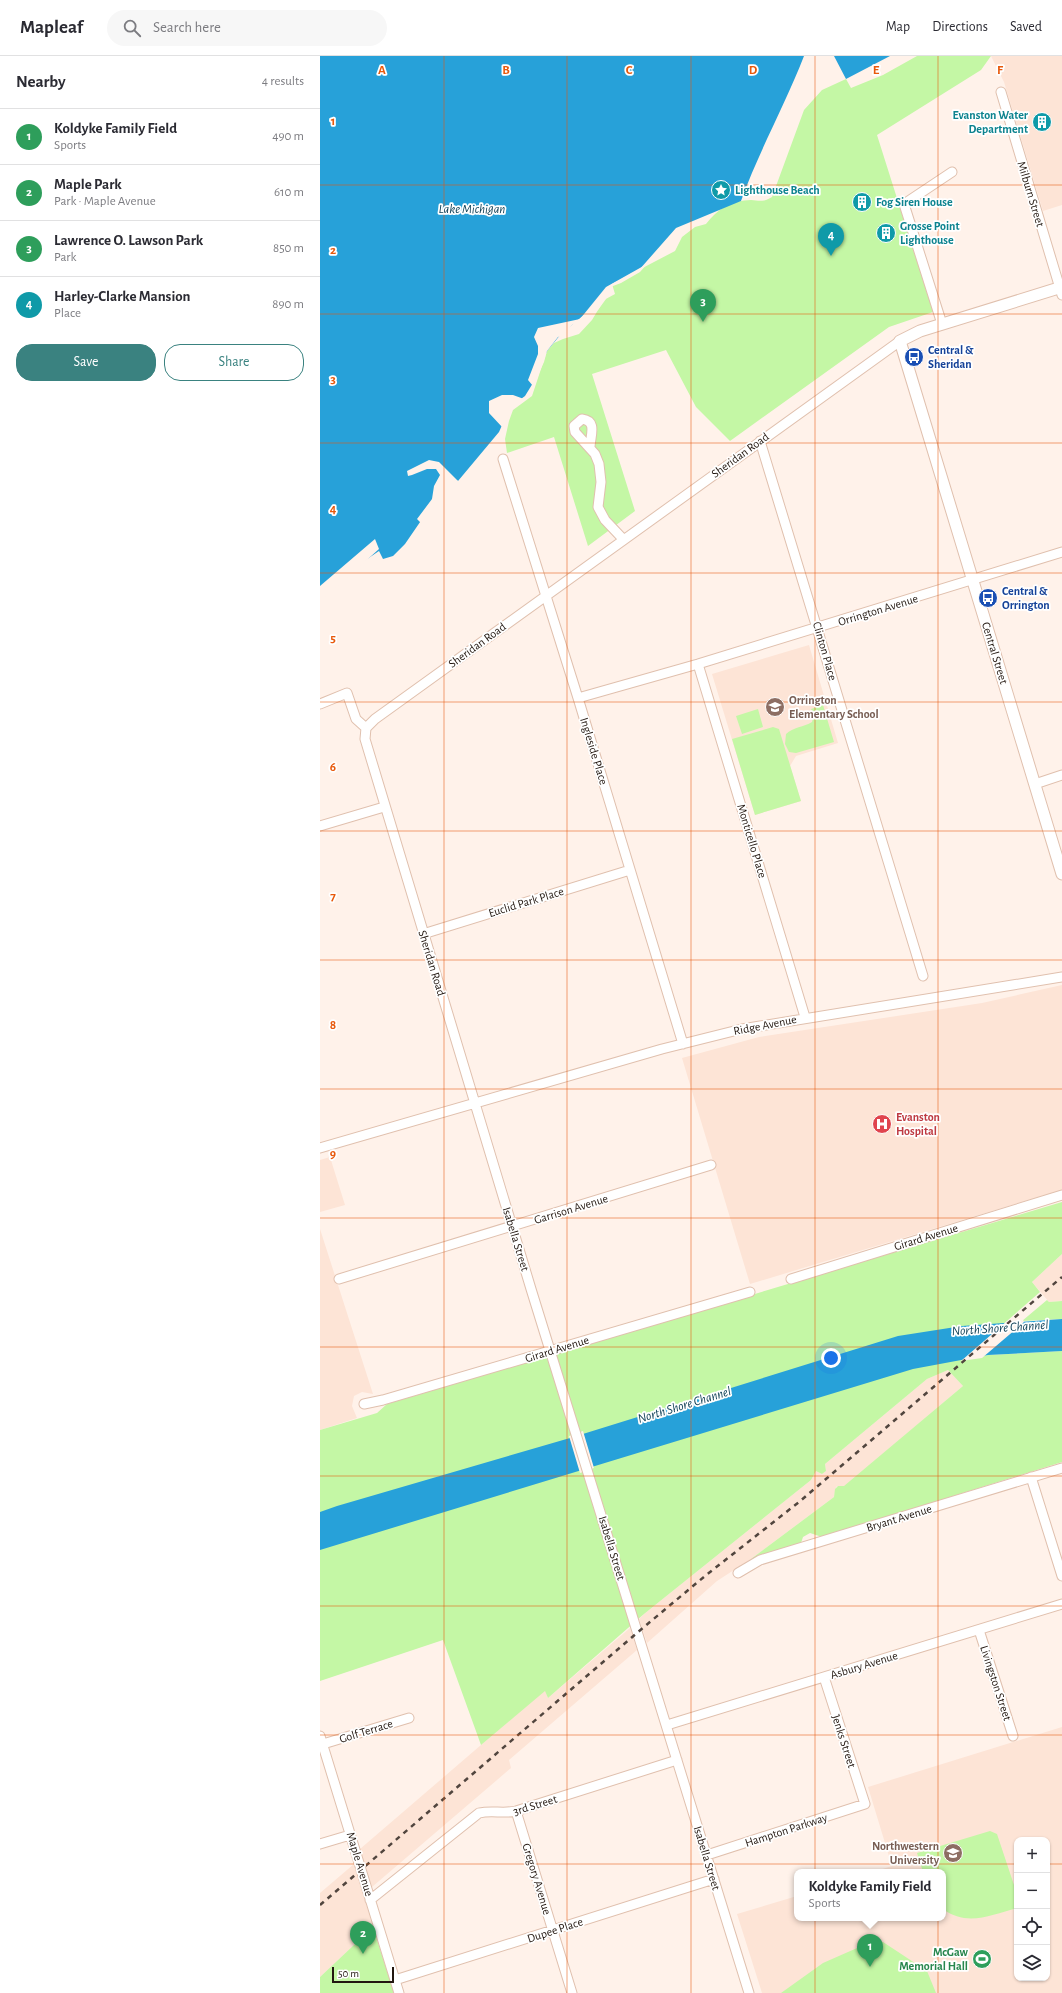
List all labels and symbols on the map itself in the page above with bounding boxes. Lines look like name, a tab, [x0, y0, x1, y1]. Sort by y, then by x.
text: A	[378, 64, 386, 77]
text: B	[502, 64, 510, 77]
text: C	[626, 64, 633, 77]
text: D	[749, 64, 758, 77]
text: E	[873, 64, 880, 77]
text: F	[997, 64, 1004, 77]
place label: Evanston Water Department	[953, 109, 1029, 135]
building icon: Evanston Water Department	[1031, 111, 1053, 133]
text: 1	[331, 115, 335, 128]
street label: Milburn Street	[1015, 160, 1047, 228]
place icon: Lighthouse Beach	[710, 179, 732, 201]
place label: Lighthouse Beach	[735, 184, 820, 196]
building icon: Fog Siren House	[851, 191, 873, 213]
place label: Fog Siren House	[876, 196, 953, 208]
water label: Lake Michigan	[439, 203, 505, 216]
place label: Grosse Point Lighthouse	[900, 220, 959, 246]
building icon: Grosse Point Lighthouse	[875, 222, 897, 244]
pin: 4	[818, 223, 844, 256]
text: 2	[330, 244, 336, 257]
pin: 3	[690, 289, 716, 322]
place label: Central & Sheridan	[928, 344, 974, 370]
bus stop icon: Central & Sheridan	[903, 346, 925, 368]
text: 3	[330, 373, 336, 386]
street label: Sheridan Road	[709, 430, 771, 480]
text: 4	[330, 503, 337, 516]
place label: Central & Orrington	[1002, 585, 1050, 611]
bus stop icon: Central & Orrington	[977, 587, 999, 609]
street label: Orrington Avenue	[837, 592, 919, 628]
street label: Sheridan Road	[446, 620, 508, 670]
street label: Clinton Place	[811, 620, 839, 682]
street label: Central Street	[980, 621, 1010, 686]
text: 5	[330, 632, 336, 645]
place label: Orrington Elementary School	[789, 694, 879, 721]
school or university icon: Orrington Elementary School	[764, 696, 786, 718]
street label: Ingleside Place	[578, 716, 610, 786]
text: 6	[330, 761, 336, 774]
street label: Monticello Place	[735, 803, 769, 879]
street label: Euclid Park Place	[487, 885, 565, 919]
text: 7	[330, 890, 336, 903]
street label: Sheridan Road	[416, 929, 448, 997]
street label: Ridge Avenue	[732, 1013, 798, 1037]
text: 8	[330, 1019, 336, 1032]
place label: Evanston Hospital	[896, 1111, 940, 1137]
hospital icon: Evanston Hospital	[871, 1113, 893, 1135]
text: 9	[330, 1148, 336, 1161]
street label: Garrison Avenue	[533, 1192, 609, 1226]
street label: Isabella Street	[501, 1206, 531, 1273]
street label: Girard Avenue	[893, 1222, 959, 1252]
water label: North Shore Channel	[951, 1319, 1049, 1338]
street label: Girard Avenue	[524, 1334, 590, 1364]
your location	[821, 1348, 841, 1368]
water label: North Shore Channel	[636, 1385, 733, 1426]
street label: Bryant Avenue	[865, 1502, 933, 1535]
street label: Isabella Street	[597, 1515, 627, 1582]
street label: Livingston Street	[978, 1644, 1014, 1722]
street label: Asbury Avenue	[829, 1649, 899, 1682]
street label: Jenks Street	[830, 1713, 858, 1769]
street label: Golf Terrace	[338, 1717, 394, 1745]
street label: 3rd Street	[512, 1793, 559, 1817]
street label: Hampton Parkway	[743, 1811, 829, 1850]
street label: Isabella Street	[692, 1825, 722, 1892]
street label: Maple Avenue	[345, 1830, 375, 1898]
place label: Northwestern University	[872, 1840, 940, 1867]
street label: Gregory Avenue	[519, 1842, 554, 1916]
school or university icon: Northwestern University	[942, 1842, 964, 1864]
street label: Dupee Place	[526, 1915, 584, 1945]
pin: 2	[350, 1921, 376, 1954]
pin: 1	[857, 1934, 883, 1967]
place label: McGaw Memorial Hall	[899, 1946, 969, 1972]
sports icon: McGaw Memorial Hall	[971, 1948, 993, 1970]
scale bar	[332, 1965, 394, 1984]

